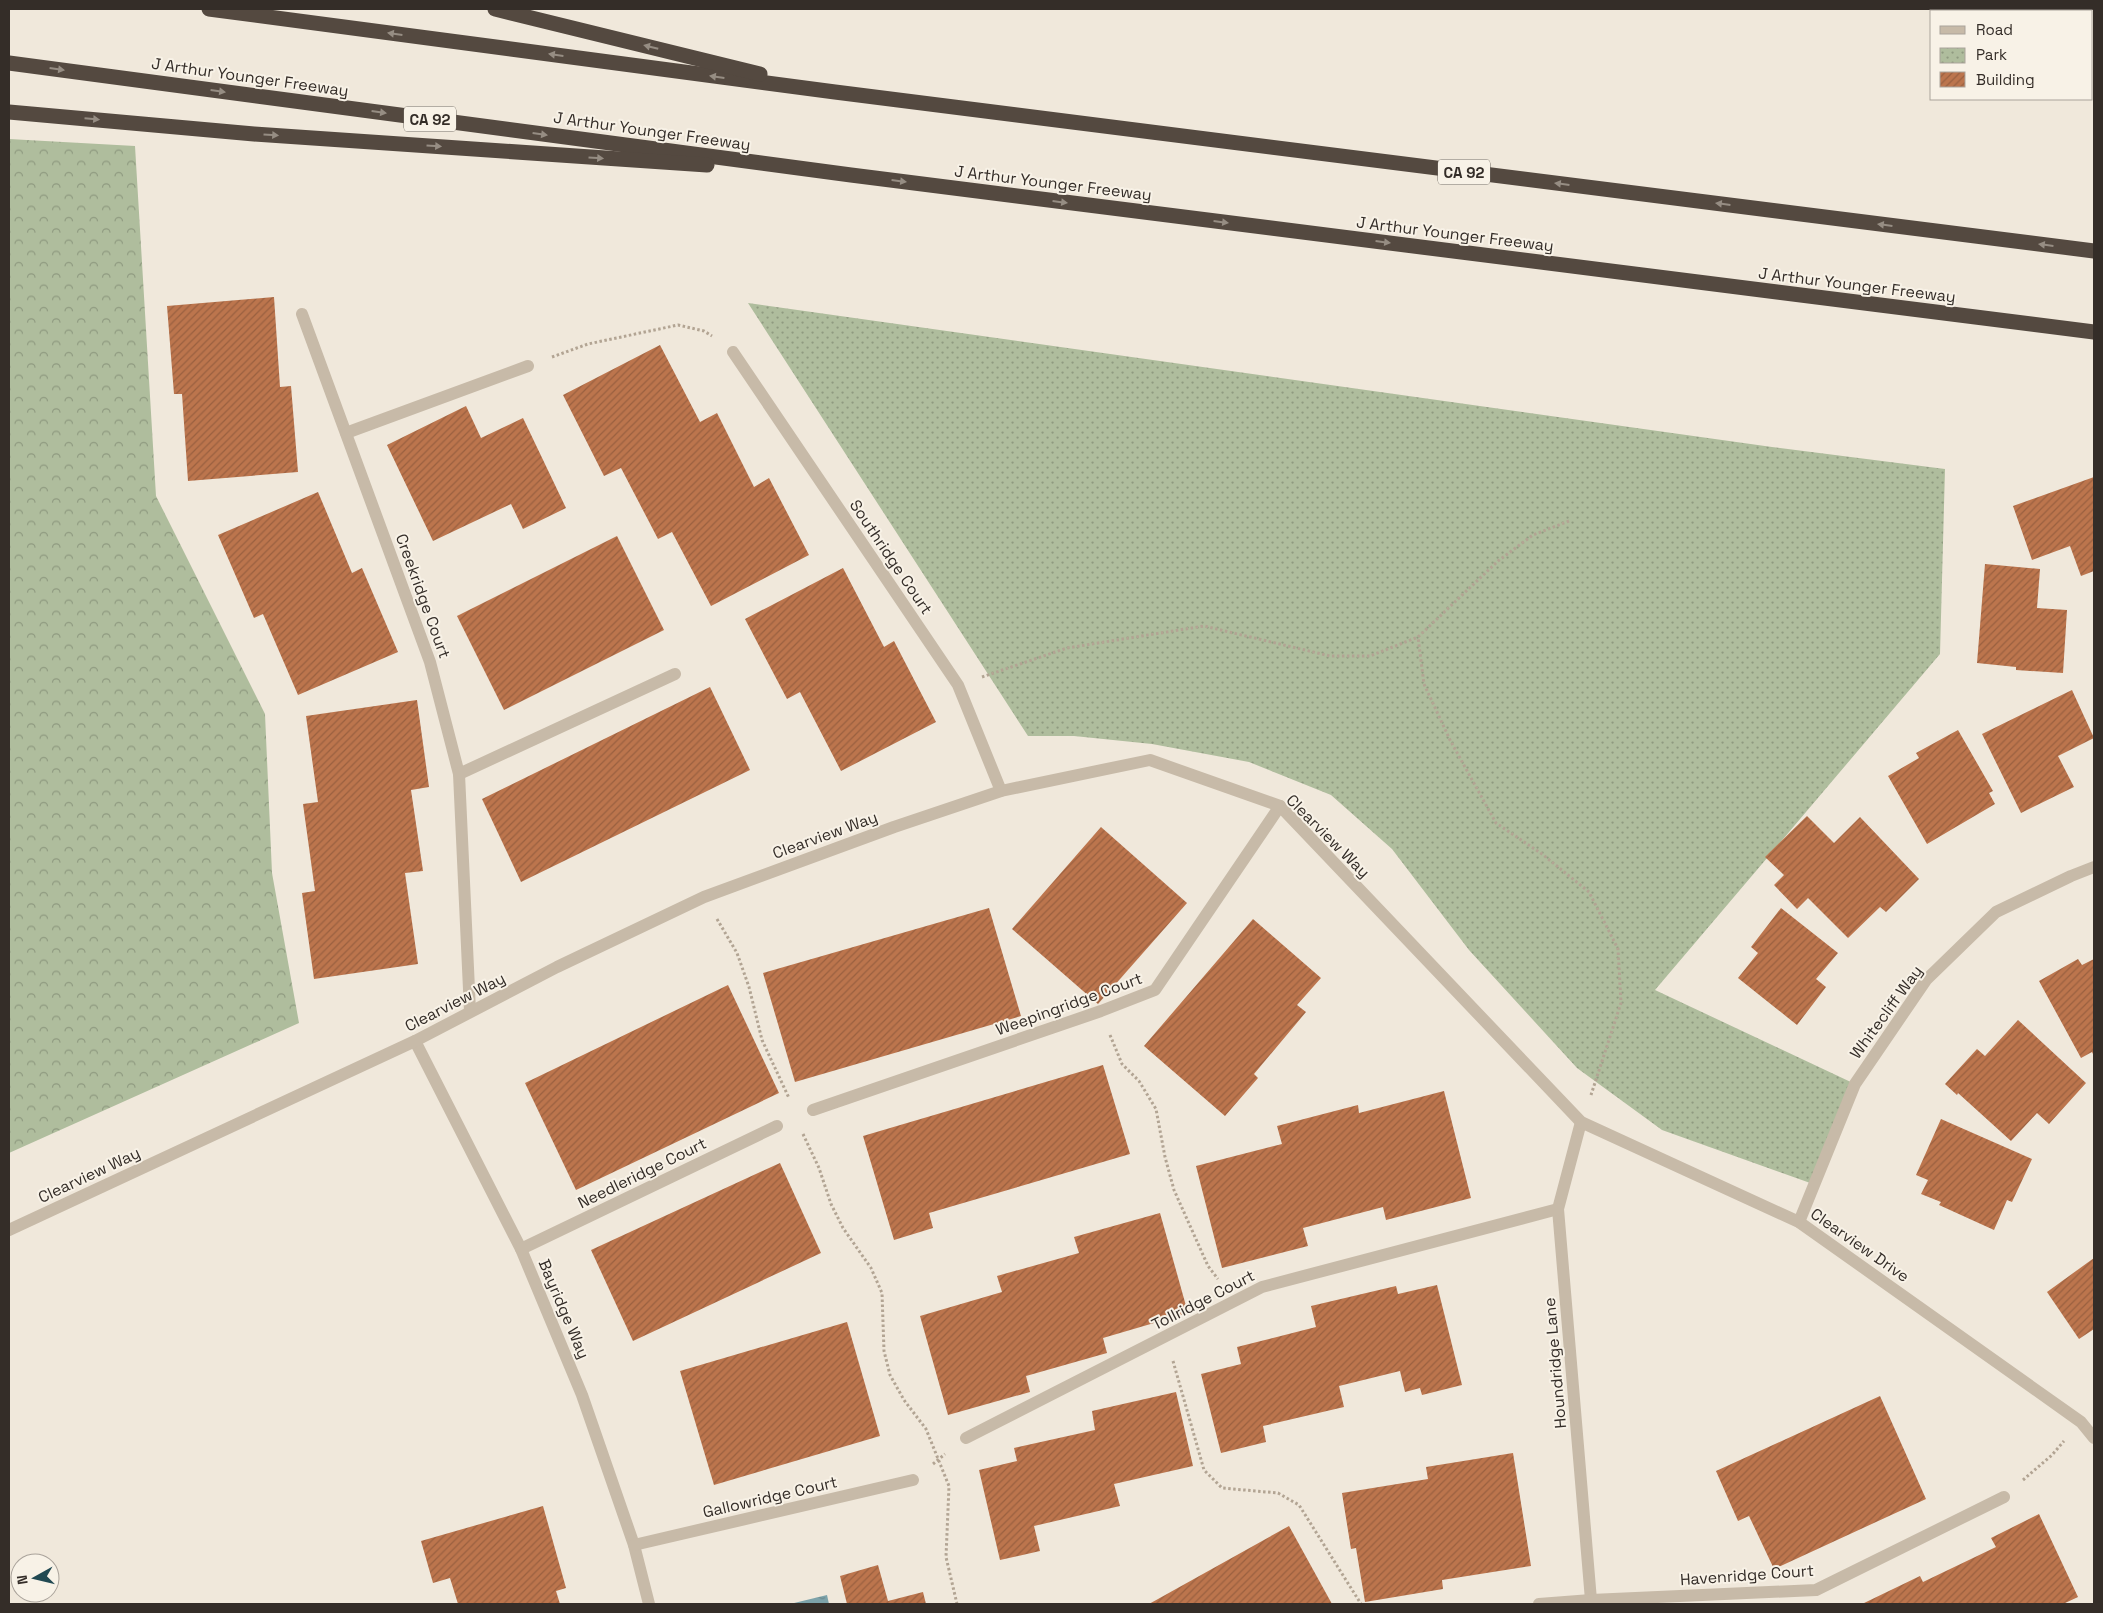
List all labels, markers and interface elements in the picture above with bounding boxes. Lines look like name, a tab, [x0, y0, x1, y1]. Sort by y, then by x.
legend	[1930, 10, 2093, 100]
text: Road	[1976, 20, 2013, 39]
one-way arrow	[386, 29, 402, 37]
one-way arrow	[644, 43, 659, 51]
text: Park	[1976, 45, 2007, 64]
one-way arrow	[547, 51, 563, 59]
street label: J Arthur Younger Freeway	[150, 53, 350, 101]
one-way arrow	[49, 65, 65, 73]
text: Building	[1976, 70, 2035, 89]
one-way arrow	[709, 72, 725, 80]
one-way arrow	[210, 87, 226, 95]
road number: CA 92	[404, 106, 456, 132]
street label: J Arthur Younger Freeway	[552, 107, 752, 155]
one-way arrow	[372, 108, 388, 116]
one-way arrow	[84, 115, 100, 123]
one-way arrow	[533, 130, 549, 138]
one-way arrow	[264, 132, 280, 140]
one-way arrow	[426, 143, 442, 151]
one-way arrow	[588, 154, 604, 162]
street label: J Arthur Younger Freeway	[953, 160, 1153, 206]
road number: CA 92	[1438, 160, 1490, 184]
one-way arrow	[891, 177, 907, 185]
one-way arrow	[1554, 180, 1570, 188]
one-way arrow	[1053, 198, 1069, 206]
one-way arrow	[1715, 200, 1731, 208]
street label: J Arthur Younger Freeway	[1355, 211, 1555, 257]
one-way arrow	[1214, 218, 1230, 226]
one-way arrow	[1876, 221, 1892, 229]
one-way arrow	[1375, 238, 1391, 246]
one-way arrow	[2038, 241, 2054, 249]
street label: J Arthur Younger Freeway	[1757, 262, 1957, 308]
street label: Southridge Court	[845, 496, 937, 618]
street label: Creekridge Court	[391, 531, 455, 661]
street label: Clearview Way	[1282, 790, 1374, 882]
street label: Clearview Way	[770, 806, 880, 864]
street label: Whitecliff Way	[1845, 961, 1927, 1063]
street label: Clearview Way	[401, 968, 509, 1036]
street label: Weepingridge Court	[993, 968, 1145, 1040]
street label: Needleridge Court	[574, 1133, 710, 1213]
street label: Clearview Way	[35, 1142, 143, 1208]
street label: Clearview Drive	[1806, 1203, 1914, 1287]
street label: Bayridge Way	[534, 1256, 594, 1362]
street label: Tollridge Court	[1148, 1265, 1258, 1335]
street label: Houndridge Lane	[1539, 1297, 1571, 1429]
street label: Gallowridge Court	[701, 1471, 839, 1523]
north arrow	[10, 1553, 60, 1603]
street label: Havenridge Court	[1679, 1560, 1815, 1590]
text: N	[13, 1574, 32, 1586]

